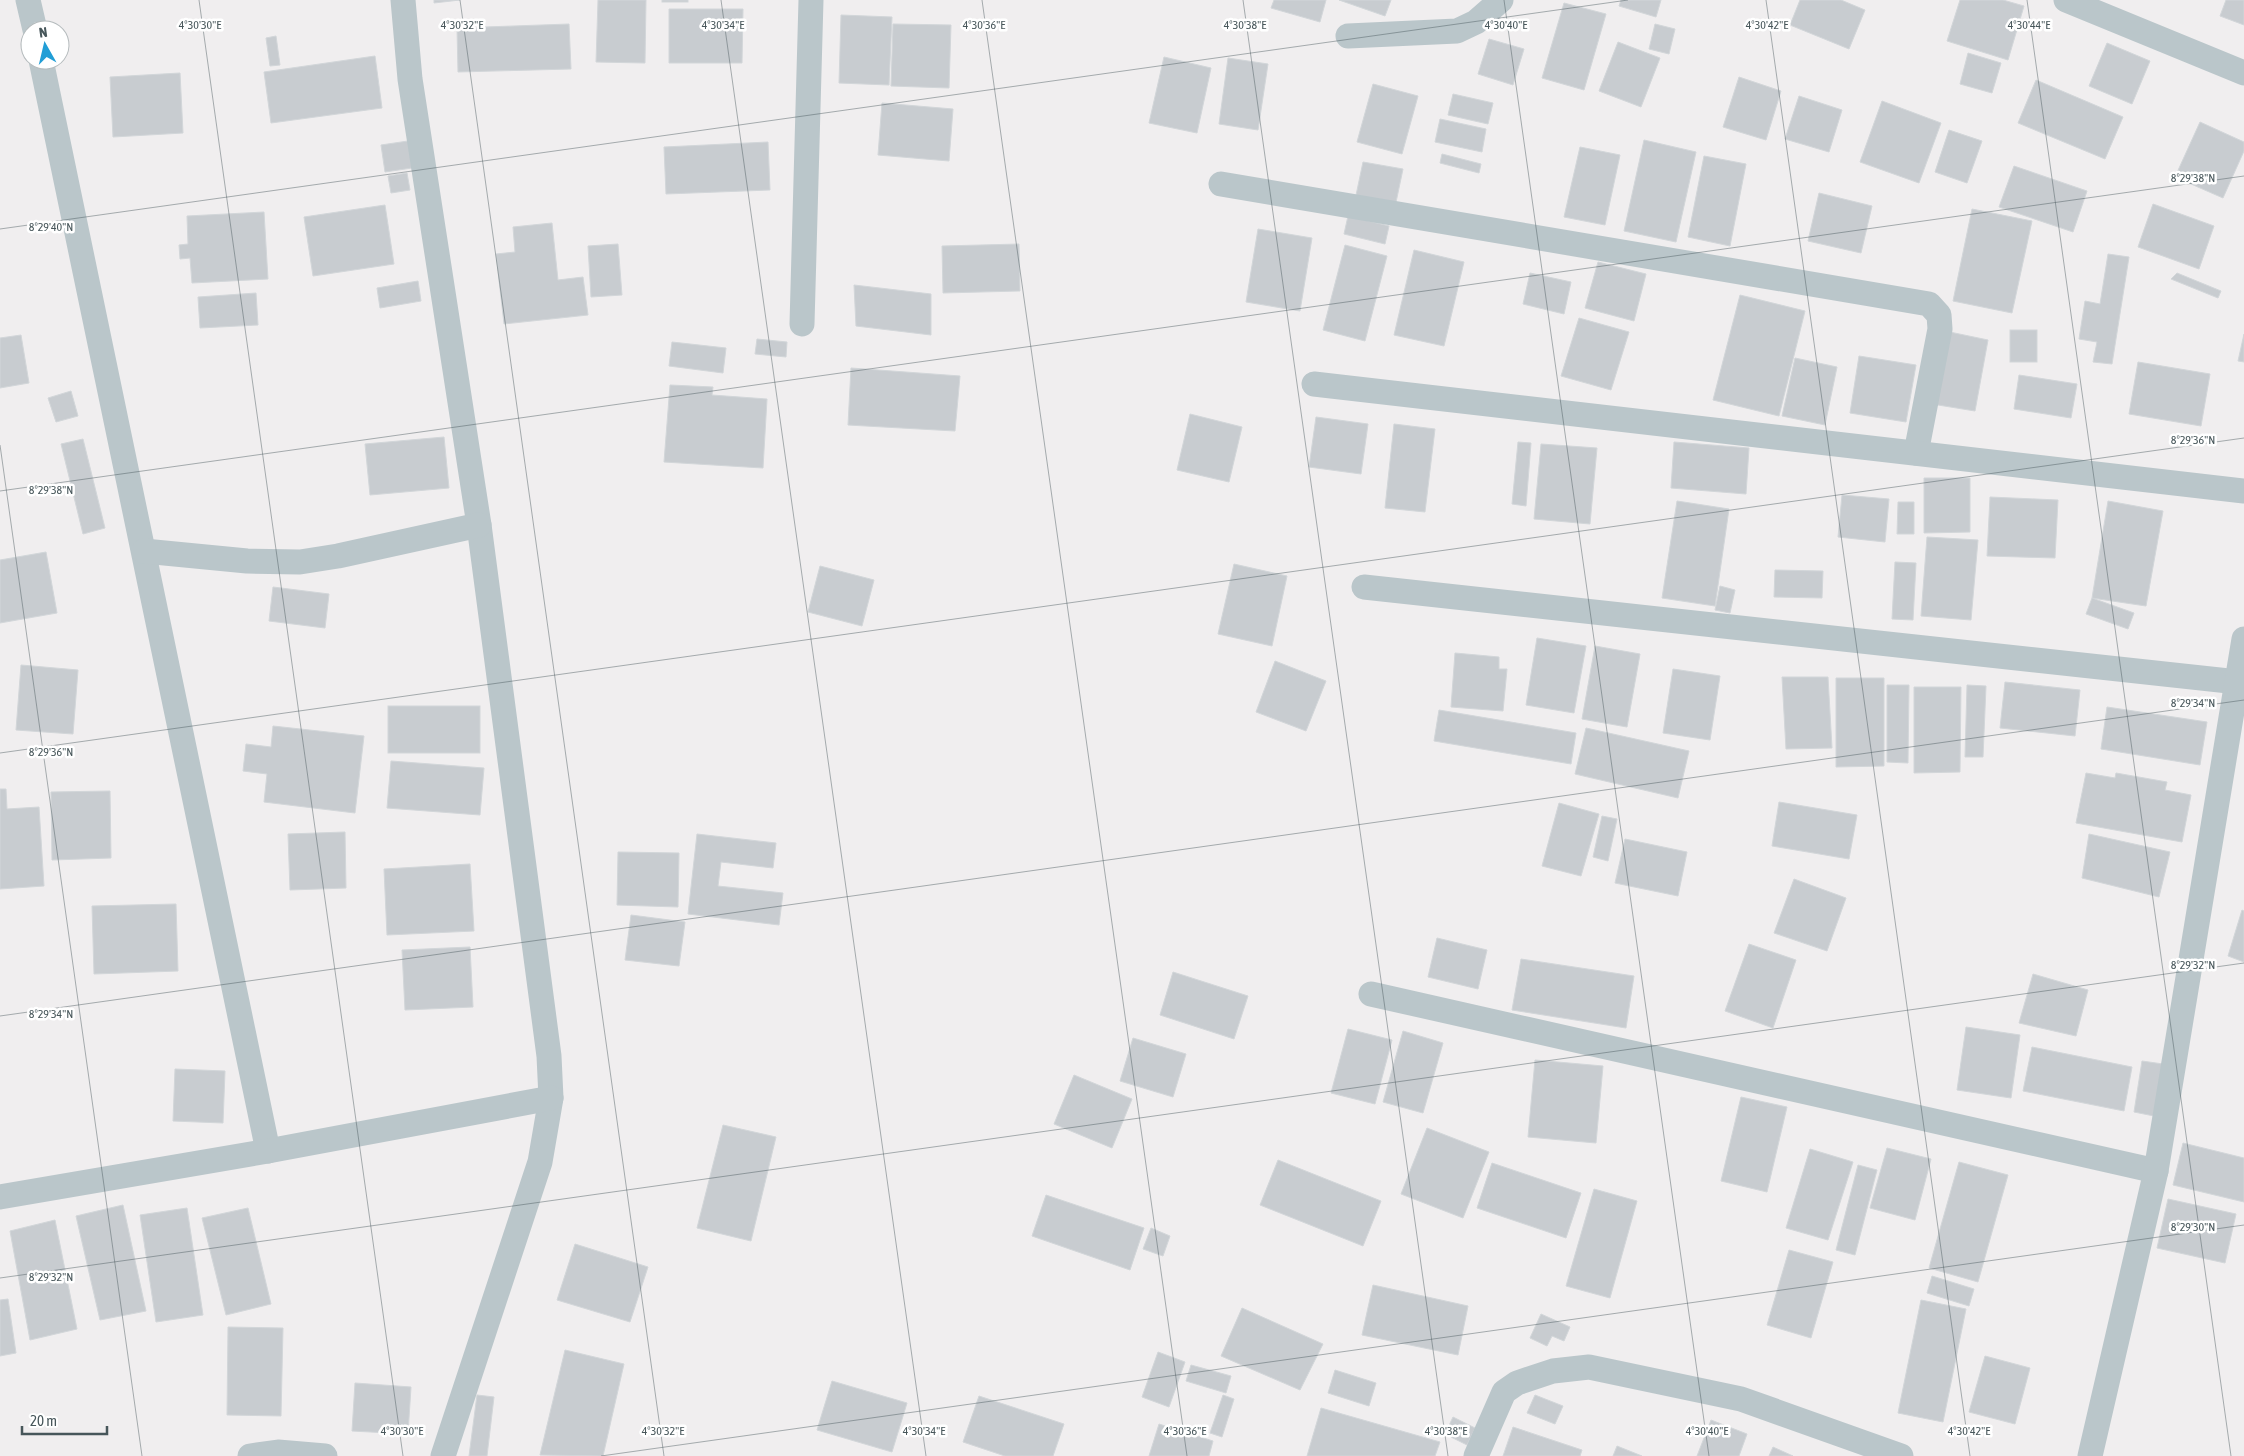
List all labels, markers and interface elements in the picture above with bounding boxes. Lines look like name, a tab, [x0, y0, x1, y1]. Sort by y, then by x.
text: 4°30'30"E	[179, 18, 221, 32]
text: 4°30'32"E	[441, 18, 483, 32]
text: 4°30'34"E	[702, 18, 744, 32]
text: 4°30'36"E	[963, 18, 1005, 32]
text: 4°30'38"E	[1224, 18, 1266, 32]
text: 4°30'40"E	[1485, 18, 1527, 32]
text: 4°30'42"E	[1746, 18, 1788, 32]
text: 4°30'44"E	[2008, 18, 2050, 32]
north arrow	[20, 20, 70, 70]
text: N	[38, 24, 48, 41]
text: 8°29'38"N	[2171, 171, 2215, 185]
text: 8°29'40"N	[29, 220, 73, 234]
text: 8°29'36"N	[2171, 433, 2215, 447]
text: 8°29'38"N	[29, 483, 73, 497]
text: 8°29'34"N	[2171, 696, 2215, 710]
text: 8°29'36"N	[29, 745, 73, 759]
text: 8°29'32"N	[2171, 958, 2215, 972]
text: 8°29'34"N	[29, 1007, 73, 1021]
text: 8°29'30"N	[2171, 1220, 2215, 1234]
text: 8°29'32"N	[29, 1270, 73, 1284]
scale bar	[22, 1404, 108, 1436]
text: 20 m	[30, 1412, 57, 1429]
text: 4°30'30"E	[381, 1424, 423, 1438]
text: 4°30'32"E	[642, 1424, 684, 1438]
text: 4°30'34"E	[903, 1424, 945, 1438]
text: 4°30'36"E	[1164, 1424, 1206, 1438]
text: 4°30'38"E	[1425, 1424, 1467, 1438]
text: 4°30'40"E	[1686, 1424, 1728, 1438]
text: 4°30'42"E	[1948, 1424, 1990, 1438]

